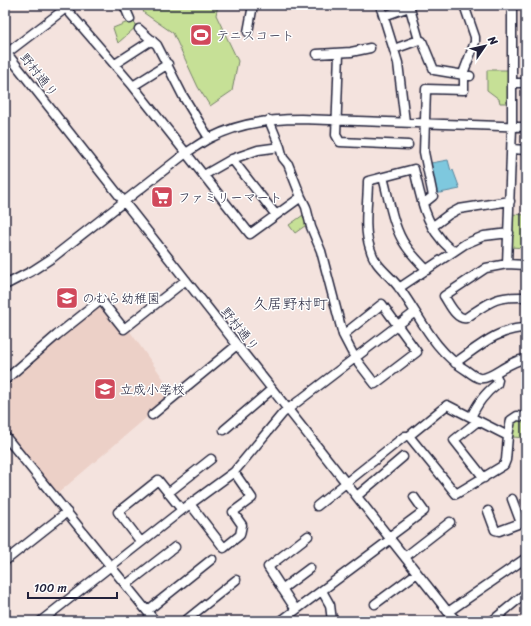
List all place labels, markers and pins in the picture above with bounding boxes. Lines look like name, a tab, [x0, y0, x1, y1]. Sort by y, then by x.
sports icon: テニスコート	[188, 22, 214, 48]
place label: テニスコート	[216, 24, 294, 47]
supermarket icon: ファミリーマート	[149, 184, 175, 210]
place label: ファミリーマート	[178, 186, 282, 209]
school or university icon: のむら幼稚園	[54, 285, 80, 311]
place label: のむら幼稚園	[82, 287, 160, 310]
school or university icon: 立成小学校	[92, 376, 118, 402]
place label: 立成小学校	[120, 378, 185, 401]

